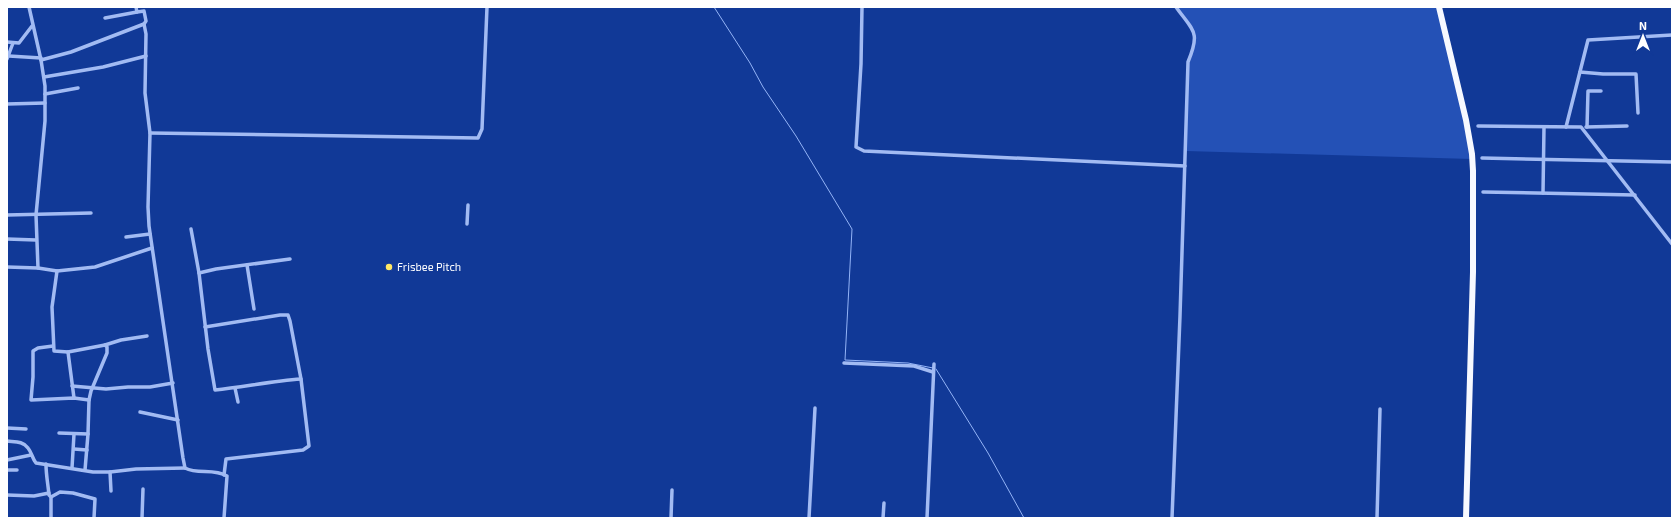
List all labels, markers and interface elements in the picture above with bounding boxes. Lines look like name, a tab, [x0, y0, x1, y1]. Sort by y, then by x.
north arrow	[1623, 16, 1663, 56]
text: N	[1639, 19, 1647, 32]
place label: Frisbee Pitch	[397, 260, 461, 273]
marker: Frisbee Pitch	[384, 262, 394, 272]

